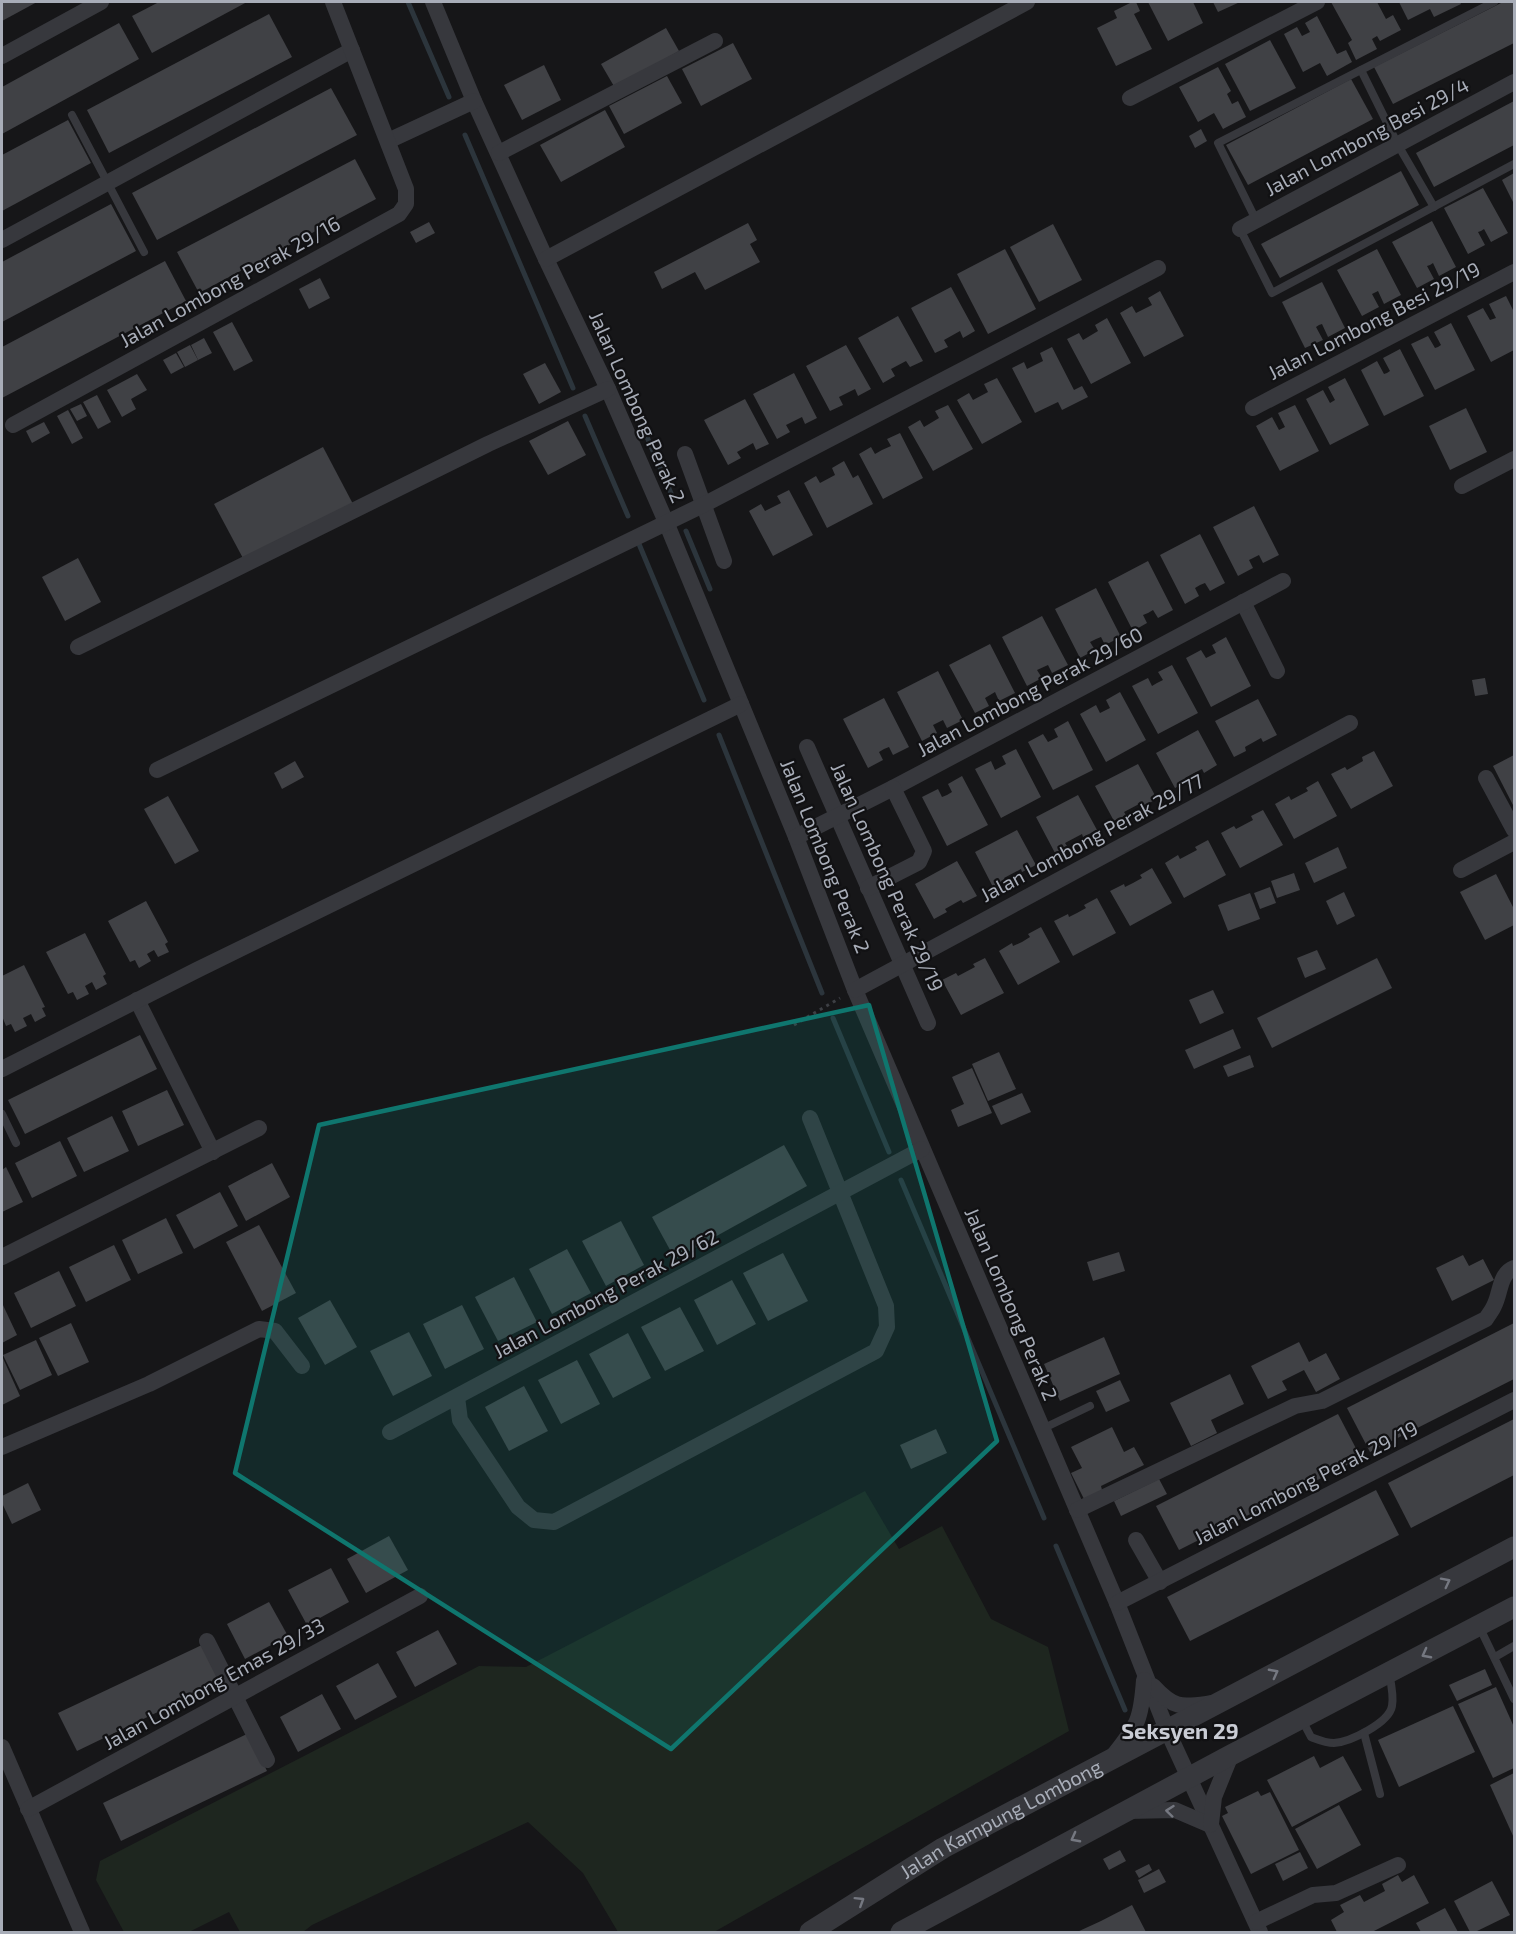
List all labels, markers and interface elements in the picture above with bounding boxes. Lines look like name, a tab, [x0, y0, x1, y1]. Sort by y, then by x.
street label: Jalan Lombong Besi 29/4	[1260, 72, 1473, 200]
street label: Jalan Lombong Perak 29/16	[115, 210, 344, 352]
street label: Jalan Lombong Besi 29/19	[1263, 256, 1484, 384]
street label: Jalan Lombong Perak 2	[585, 307, 691, 506]
street label: Jalan Lombong Perak 29/60	[913, 621, 1147, 761]
street label: Jalan Lombong Perak 2	[776, 755, 876, 956]
street label: Jalan Lombong Perak 29/19	[826, 758, 949, 995]
street label: Jalan Lombong Perak 29/77	[976, 768, 1207, 906]
street label: Jalan Lombong Perak 2	[960, 1204, 1063, 1404]
street label: Jalan Lombong Perak 29/62	[489, 1223, 722, 1363]
street label: Jalan Lombong Perak 29/19	[1190, 1415, 1422, 1549]
one-way arrow	[1440, 1578, 1451, 1590]
street label: Jalan Lombong Emas 29/33	[99, 1612, 328, 1754]
one-way arrow	[1421, 1646, 1432, 1658]
one-way arrow	[1267, 1669, 1278, 1680]
district label: Seksyen 29	[1121, 1717, 1239, 1744]
street label: Jalan Kampung Lombong	[895, 1754, 1105, 1883]
one-way arrow	[1165, 1805, 1174, 1818]
one-way arrow	[1071, 1831, 1081, 1842]
one-way arrow	[853, 1897, 864, 1908]

